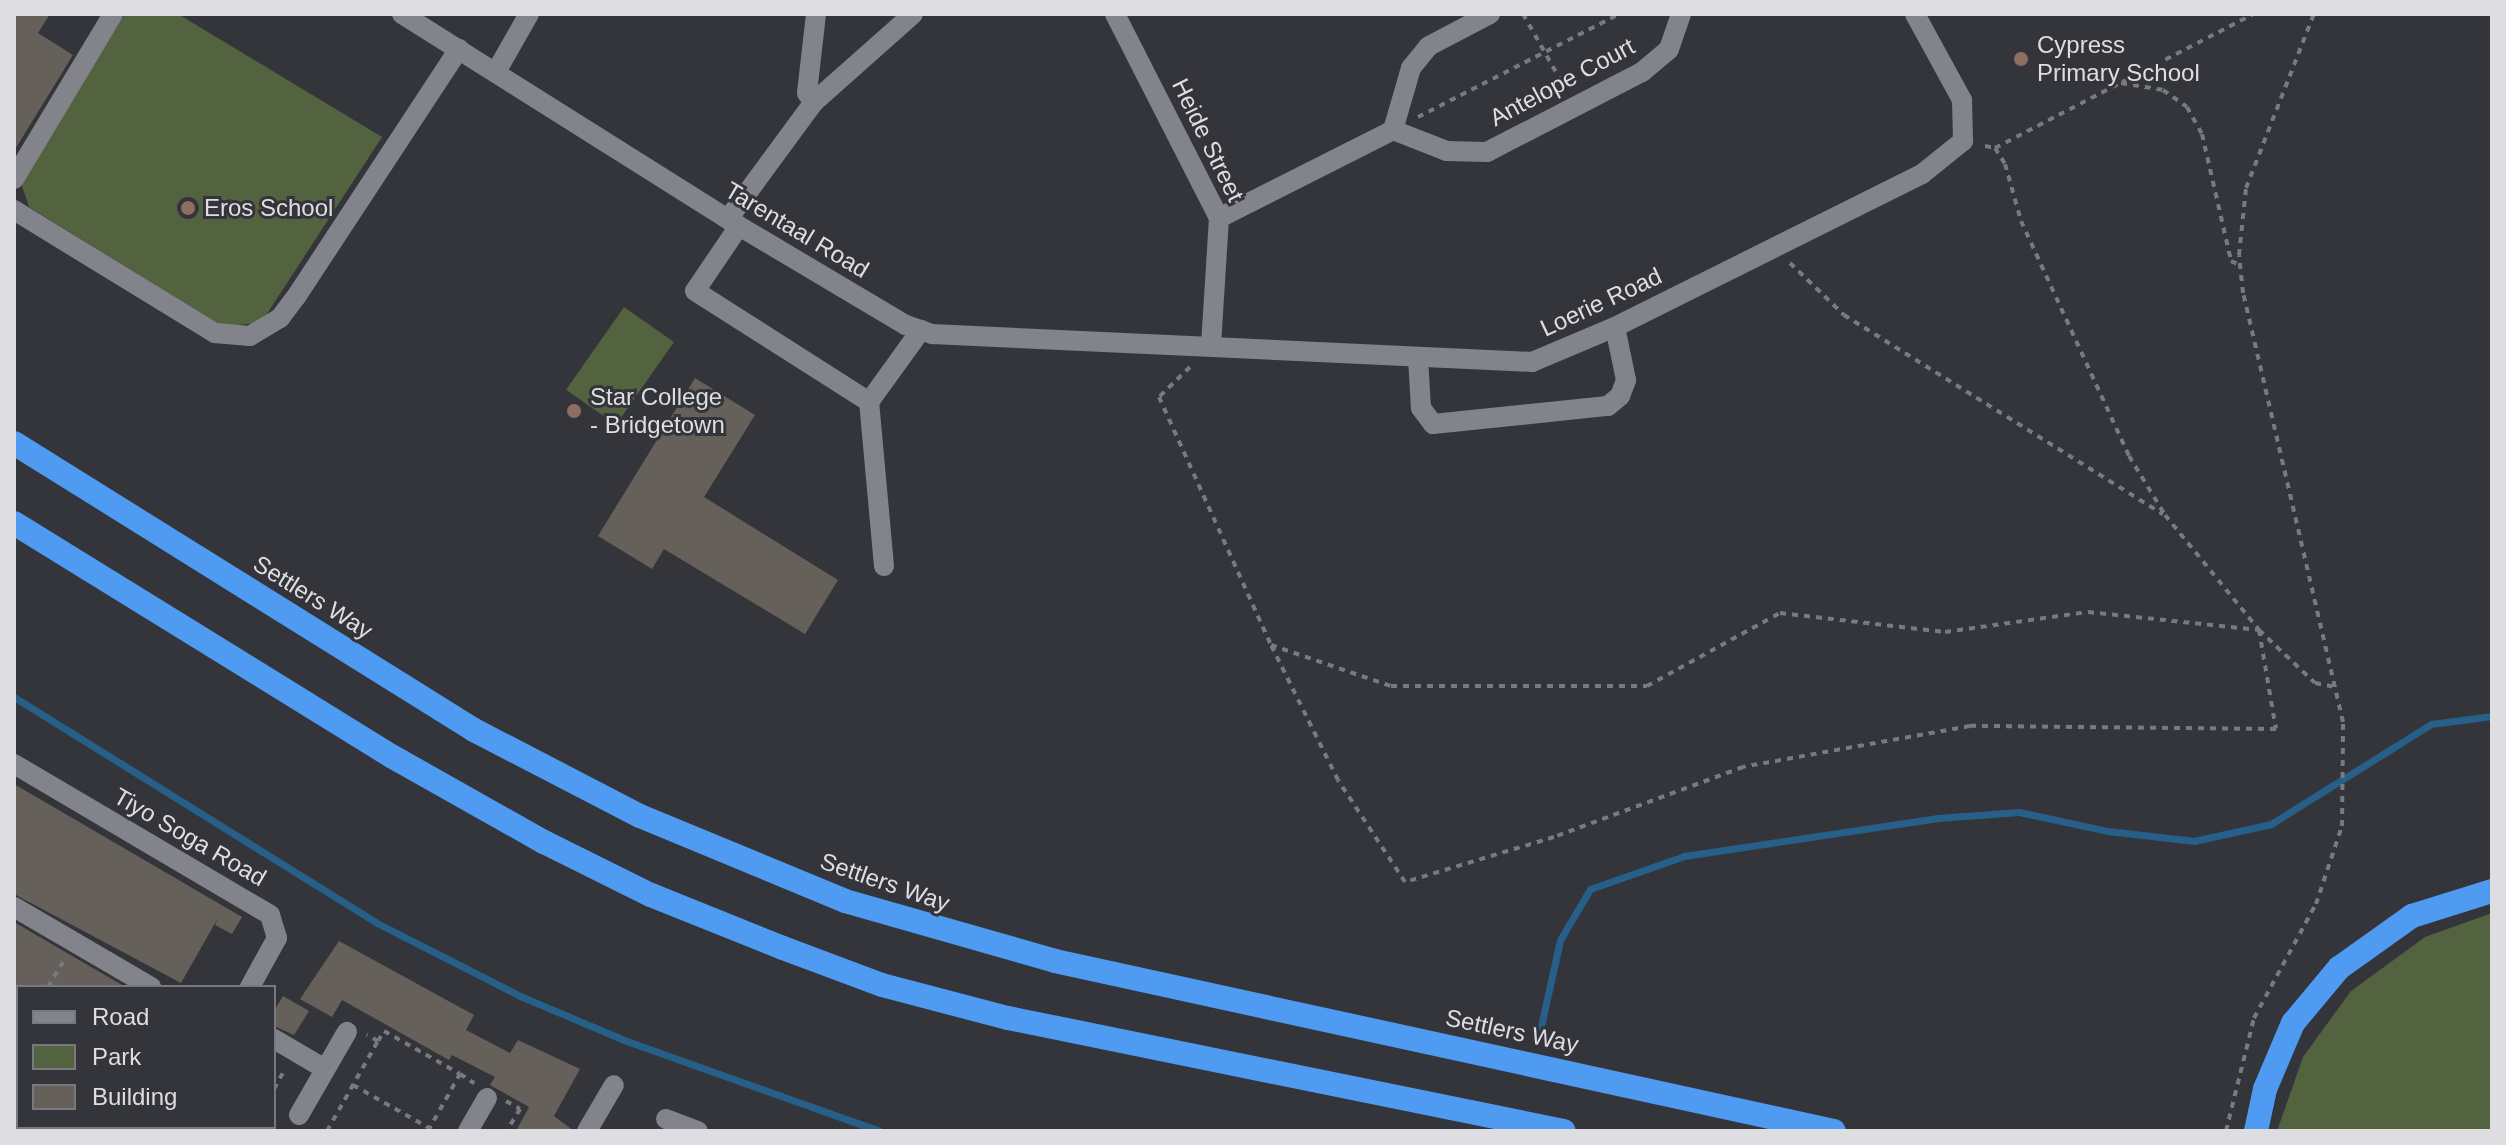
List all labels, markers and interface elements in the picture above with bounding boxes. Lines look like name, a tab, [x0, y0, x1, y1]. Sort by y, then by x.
place label: Cypress Primary School	[2037, 31, 2200, 87]
street label: Antelope Court	[1485, 32, 1639, 132]
marker: Cypress Primary School	[2012, 50, 2030, 68]
street label: Heide Street	[1166, 74, 1250, 206]
street label: Tarentaal Road	[720, 176, 874, 284]
place label: Eros School	[204, 194, 333, 222]
marker: Eros School	[179, 199, 197, 217]
street label: Loerie Road	[1536, 261, 1666, 343]
place label: Star College - Bridgetown	[590, 383, 725, 439]
marker: Star College - Bridgetown	[565, 402, 583, 420]
street label: Settlers Way	[248, 549, 378, 645]
street label: Tiyo Soga Road	[109, 782, 271, 892]
street label: Settlers Way	[816, 846, 954, 918]
legend	[16, 985, 276, 1129]
text: Road	[92, 1003, 149, 1030]
street label: Settlers Way	[1443, 1003, 1581, 1059]
text: Park	[92, 1043, 141, 1070]
text: Building	[92, 1083, 177, 1110]

